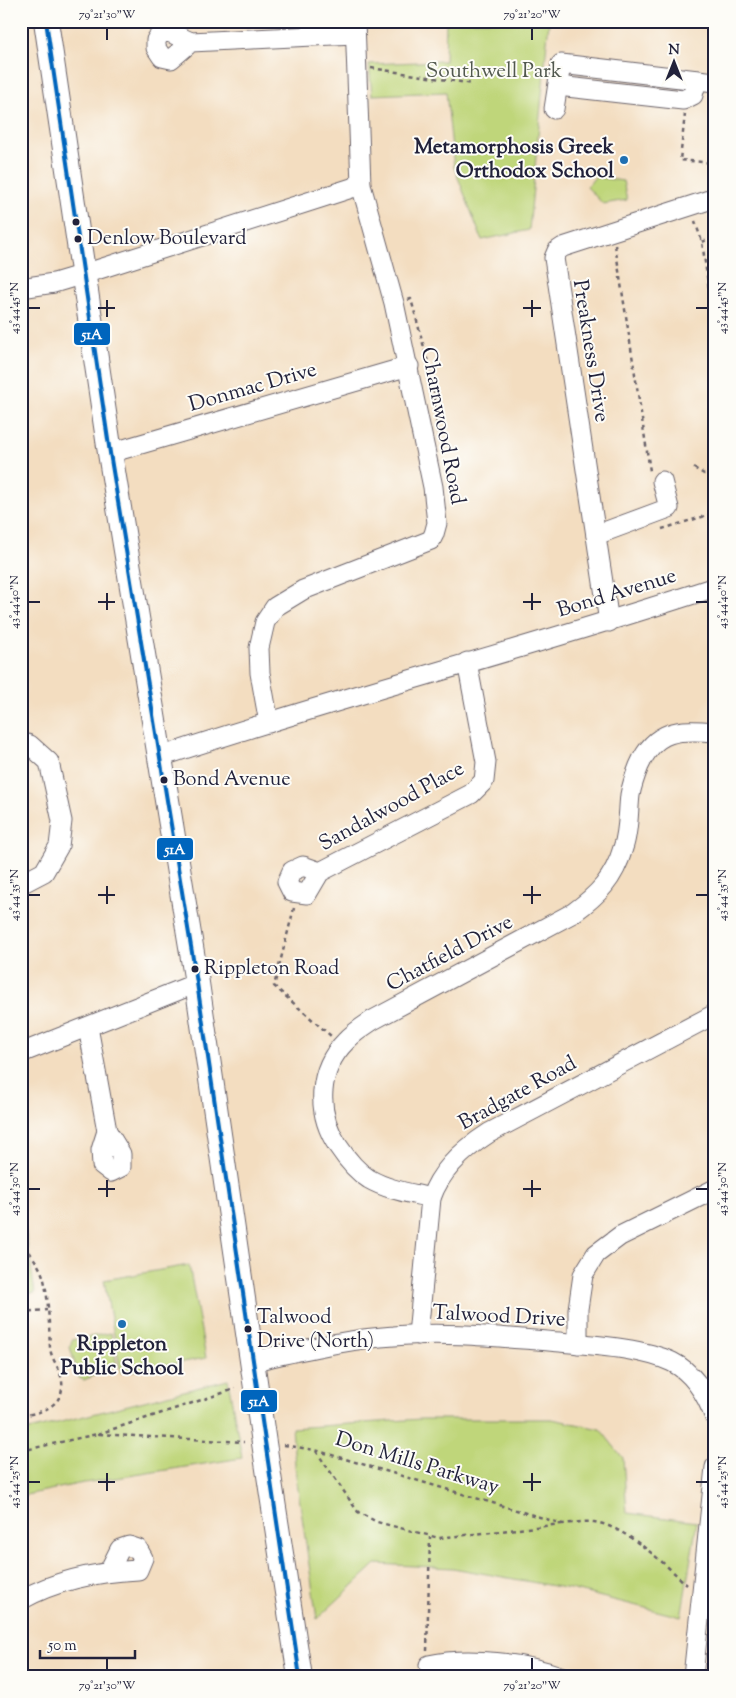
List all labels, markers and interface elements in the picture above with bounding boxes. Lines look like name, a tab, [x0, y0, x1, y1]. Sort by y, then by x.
text: 79°21'30"W	[79, 6, 136, 24]
text: 79°21'20"W	[503, 6, 561, 24]
north arrow	[648, 38, 698, 88]
text: N	[668, 41, 680, 61]
park label: Southwell Park	[426, 57, 563, 87]
place label: Metamorphosis Greek Orthodox School	[414, 133, 615, 187]
marker: Metamorphosis Greek Orthodox School	[618, 154, 630, 166]
unlabelled marker	[71, 217, 81, 227]
place label: Denlow Boulevard	[87, 225, 247, 254]
marker: Denlow Boulevard	[73, 234, 83, 244]
street label: Preakness Drive	[564, 278, 616, 424]
text: 43°44'45"N	[6, 282, 24, 334]
text: 43°44'45"N	[714, 282, 732, 334]
line badge: 51A	[73, 322, 111, 346]
text: 51A	[81, 326, 103, 346]
street label: Charnwood Road	[412, 345, 472, 507]
street label: Donmac Drive	[186, 355, 320, 421]
street label: Bond Avenue	[554, 562, 680, 626]
text: 43°44'40"N	[6, 575, 24, 629]
text: 43°44'40"N	[714, 575, 732, 629]
street label: Sandalwood Place	[314, 755, 470, 859]
place label: Bond Avenue	[173, 766, 291, 795]
marker: Bond Avenue	[159, 775, 169, 785]
line badge: 51A	[156, 837, 194, 861]
text: 51A	[164, 841, 186, 861]
text: 43°44'35"N	[6, 869, 24, 921]
text: 43°44'35"N	[714, 869, 732, 921]
street label: Chatfield Drive	[381, 908, 519, 1000]
place label: Rippleton Road	[204, 955, 339, 984]
marker: Rippleton Road	[190, 964, 200, 974]
street label: Bradgate Road	[454, 1049, 582, 1139]
text: 43°44'30"N	[6, 1162, 24, 1216]
text: 43°44'30"N	[714, 1162, 732, 1216]
street label: Talwood Drive	[432, 1299, 566, 1335]
place label: Talwood Drive (North)	[257, 1304, 374, 1357]
marker: Rippleton Public School	[116, 1318, 128, 1330]
marker: Talwood Drive (North)	[243, 1324, 253, 1334]
place label: Rippleton Public School	[60, 1330, 184, 1384]
line badge: 51A	[240, 1389, 278, 1413]
text: 51A	[248, 1393, 270, 1413]
street label: Don Mills Parkway	[331, 1425, 503, 1503]
text: 43°44'25"N	[6, 1455, 24, 1508]
text: 43°44'25"N	[714, 1455, 732, 1508]
scale bar	[40, 1628, 135, 1660]
text: 50 m	[47, 1636, 77, 1657]
text: 79°21'30"W	[79, 1677, 136, 1695]
text: 79°21'20"W	[503, 1677, 561, 1695]

